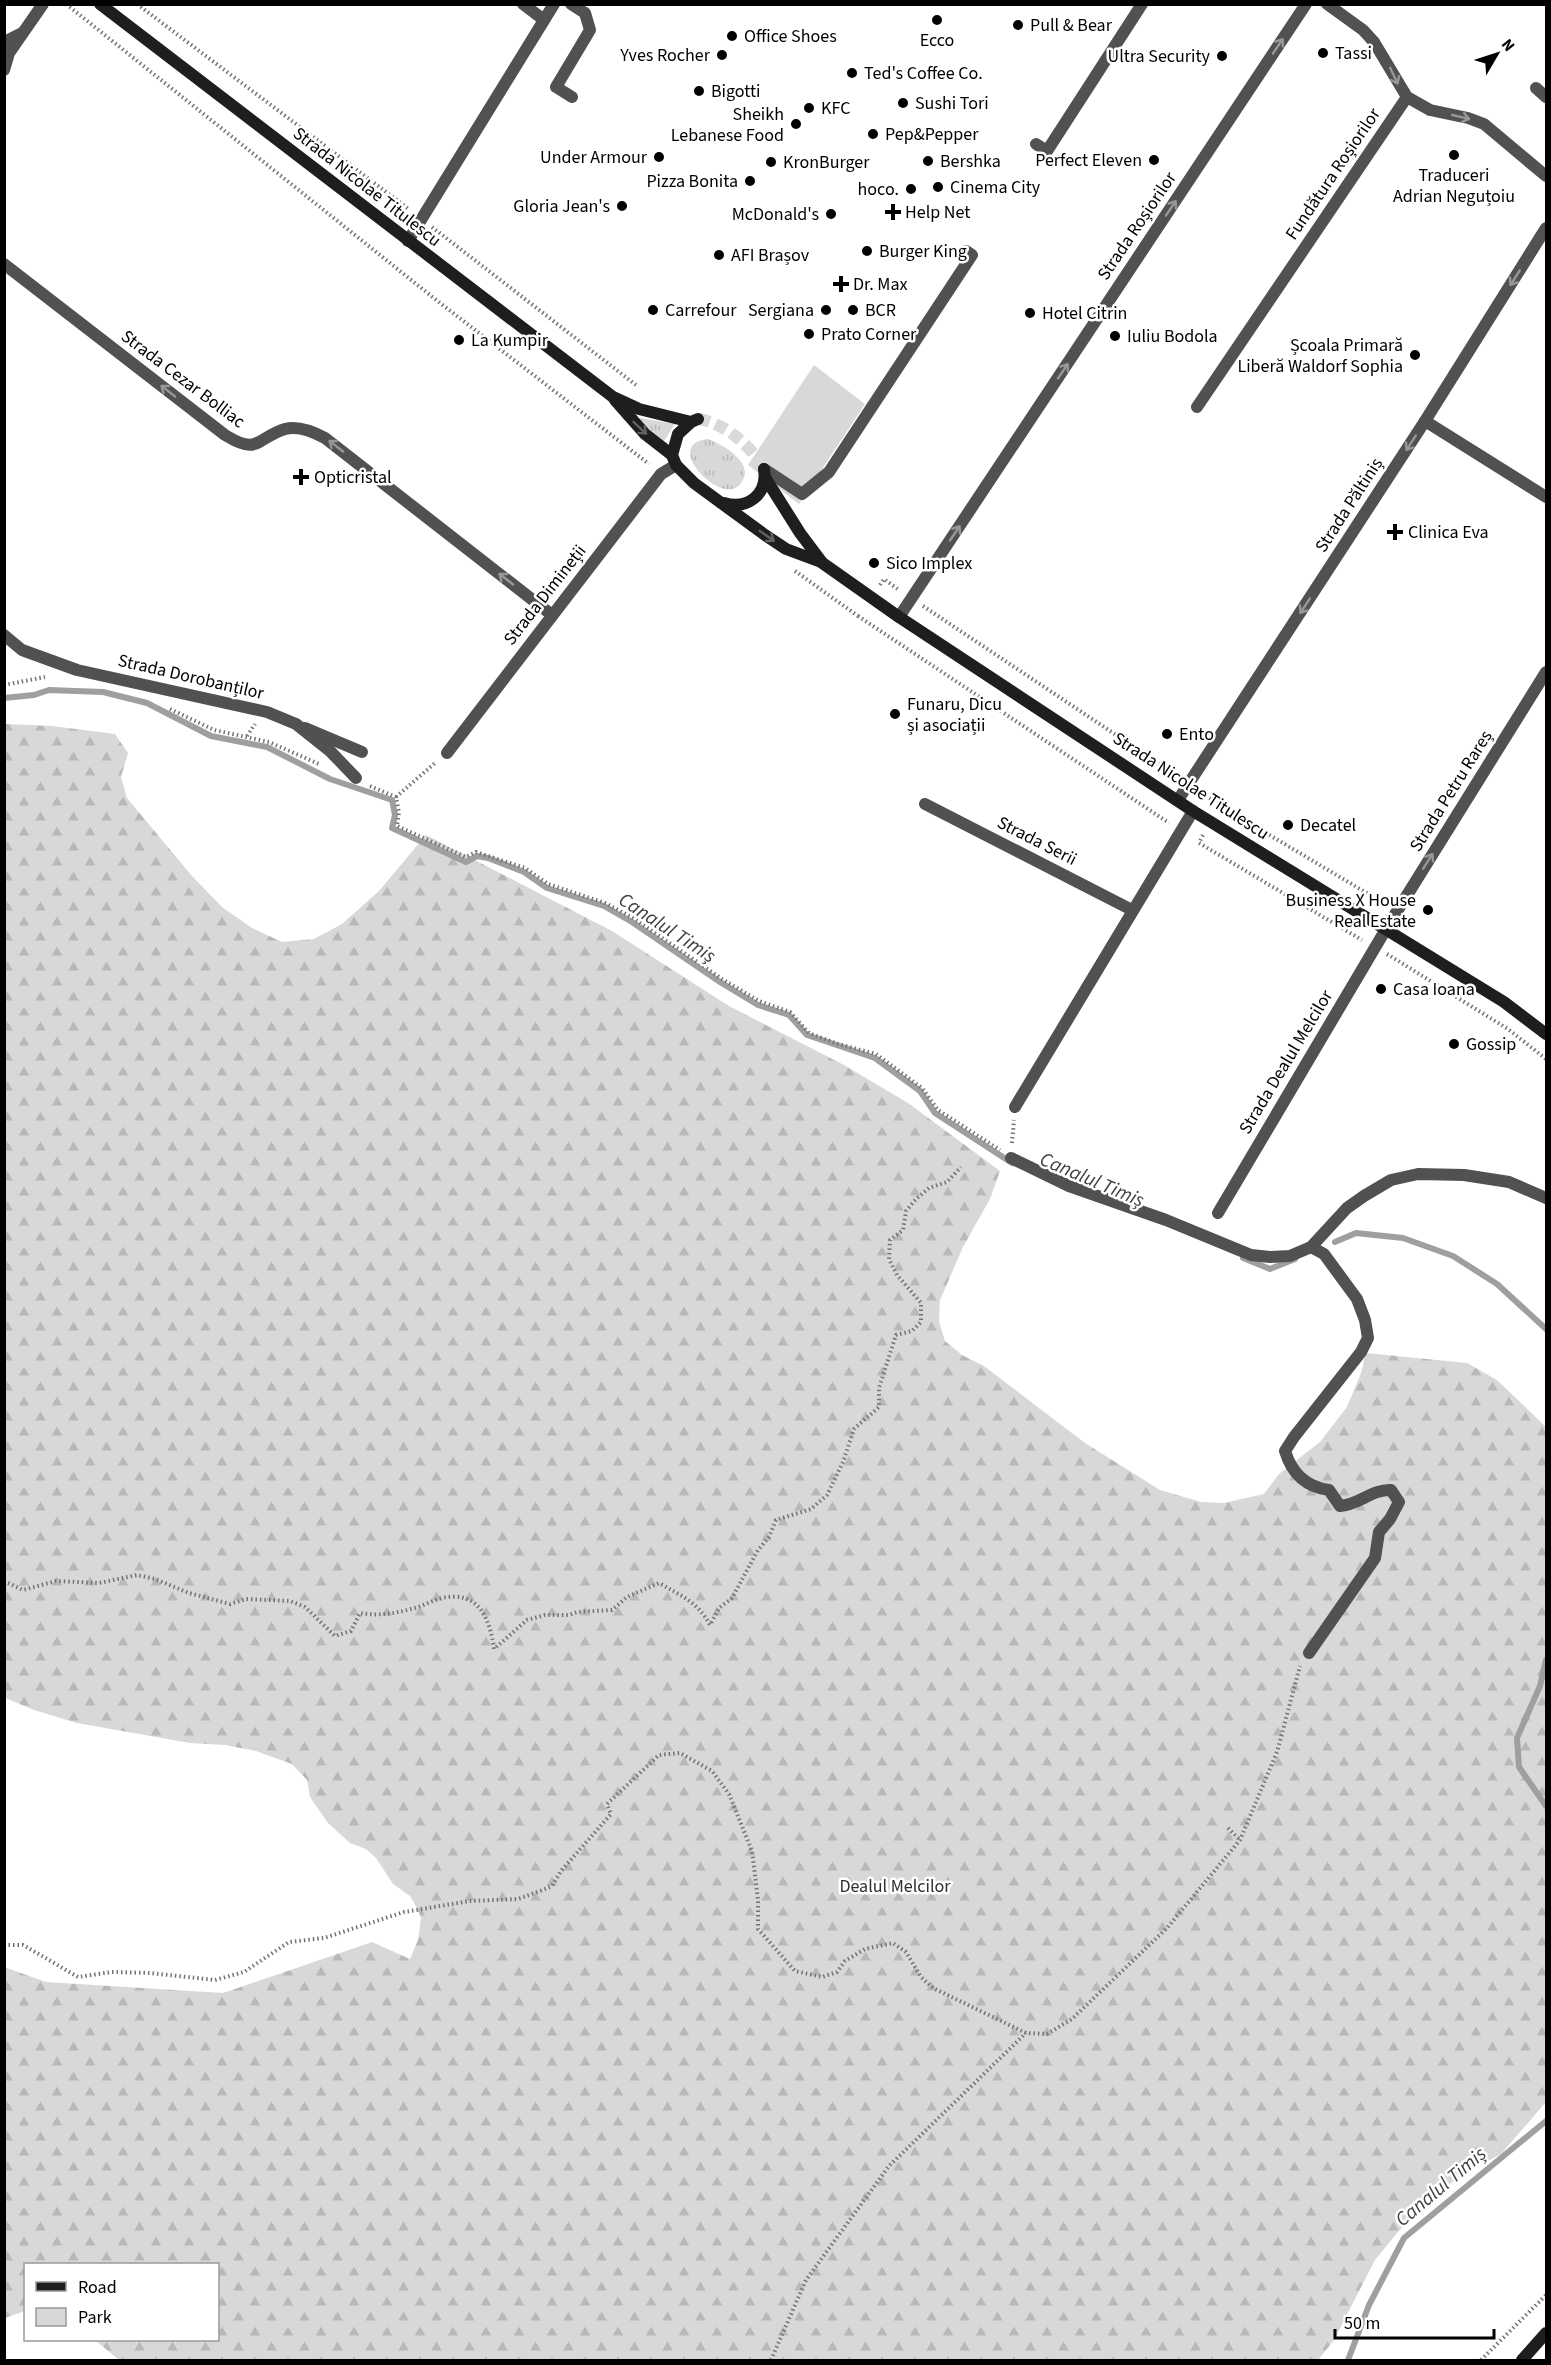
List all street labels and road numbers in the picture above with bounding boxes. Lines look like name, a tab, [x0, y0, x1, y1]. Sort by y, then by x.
street label: Fundătura Roșiorilor	[1280, 102, 1387, 245]
street label: Strada Nicolae Titulescu	[288, 121, 446, 253]
street label: Strada Roșiorilor	[1092, 166, 1183, 285]
street label: Strada Cezar Bolliac	[116, 324, 250, 434]
street label: Strada Păltiniș	[1309, 453, 1389, 557]
street label: Strada Dimineții	[498, 540, 592, 650]
street label: Strada Dorobanților	[115, 648, 267, 706]
street label: Strada Nicolae Titulescu	[1108, 726, 1274, 846]
street label: Strada Petru Rareș	[1404, 726, 1498, 856]
street label: Strada Serii	[993, 810, 1081, 872]
street label: Strada Dealul Melcilor	[1233, 985, 1339, 1139]

